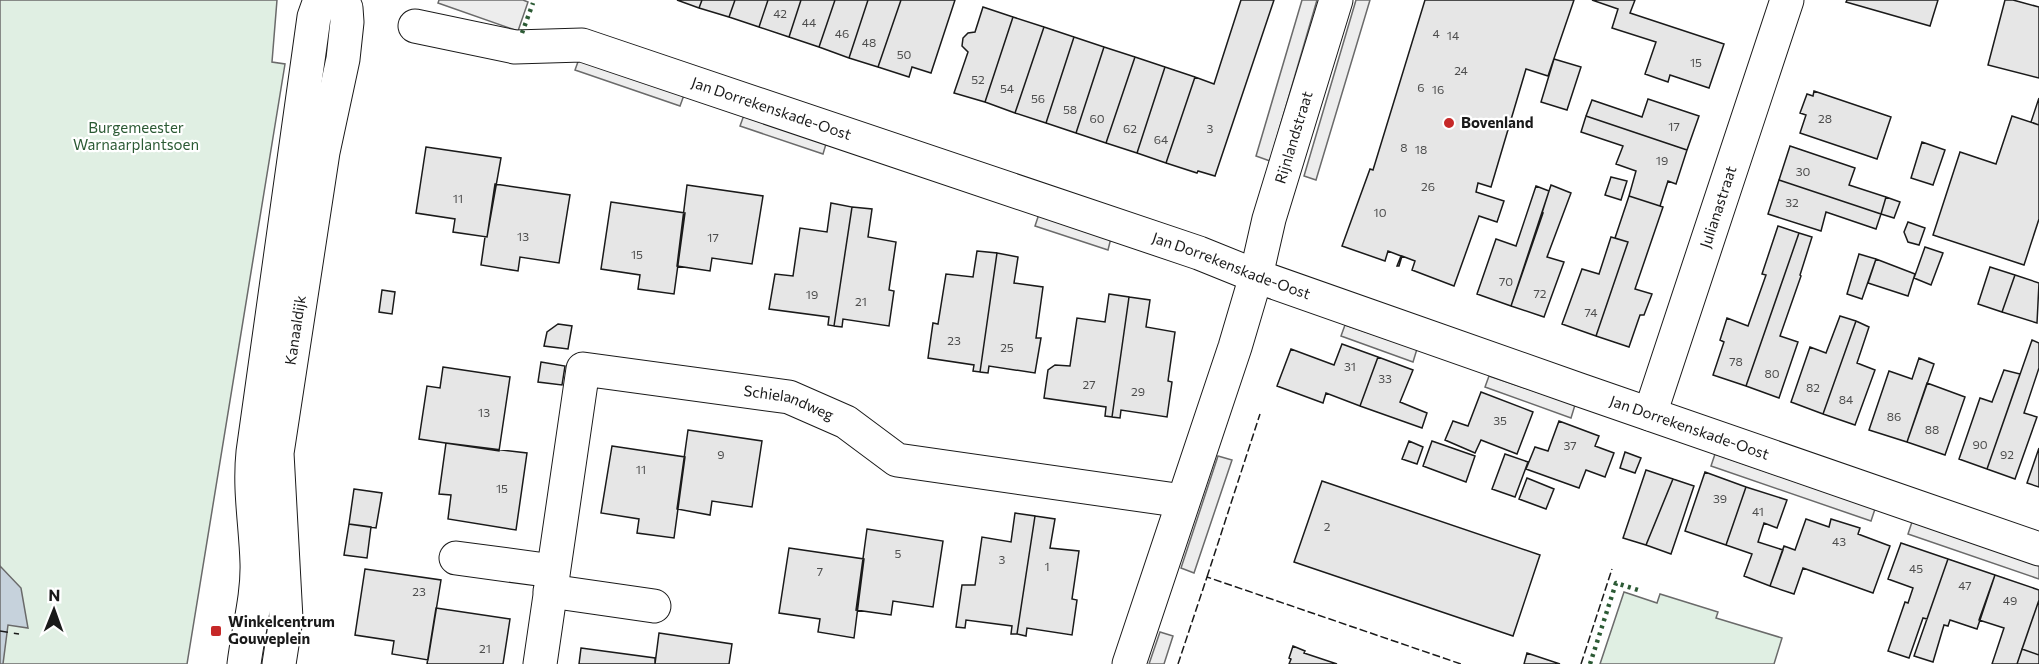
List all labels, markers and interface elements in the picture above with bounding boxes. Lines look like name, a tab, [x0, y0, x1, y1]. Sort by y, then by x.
house number: 42	[773, 6, 787, 20]
house number: 44	[802, 15, 816, 29]
house number: 46	[835, 26, 849, 40]
house number: 4	[1432, 26, 1440, 40]
house number: 14	[1447, 28, 1459, 42]
house number: 48	[862, 35, 876, 49]
house number: 50	[897, 47, 912, 61]
house number: 15	[1690, 55, 1702, 69]
house number: 24	[1454, 63, 1468, 77]
house number: 52	[971, 72, 985, 86]
street label: Jan Dorrekenskade-Oost	[689, 73, 854, 143]
house number: 6	[1417, 80, 1425, 94]
house number: 54	[1000, 81, 1014, 95]
house number: 16	[1432, 82, 1444, 96]
street label: Rijnlandstraat	[1270, 89, 1316, 186]
house number: 56	[1031, 91, 1045, 105]
house number: 58	[1063, 102, 1077, 116]
house number: 60	[1089, 111, 1105, 125]
house number: 28	[1818, 111, 1832, 125]
place label: Bovenland	[1461, 113, 1533, 131]
marker: Bovenland	[1442, 116, 1456, 130]
park label: Burgemeester Warnaarplantsoen	[73, 118, 199, 153]
house number: 17	[1668, 119, 1680, 133]
house number: 62	[1123, 121, 1137, 135]
house number: 3	[1207, 121, 1214, 135]
house number: 64	[1154, 132, 1168, 146]
house number: 8	[1400, 140, 1408, 154]
house number: 18	[1415, 142, 1427, 156]
house number: 19	[1656, 153, 1668, 167]
street label: Julianastraat	[1696, 163, 1740, 250]
house number: 30	[1796, 164, 1811, 178]
house number: 26	[1421, 179, 1435, 193]
house number: 11	[453, 191, 463, 205]
house number: 32	[1785, 195, 1799, 209]
house number: 10	[1374, 205, 1387, 219]
street label: Jan Dorrekenskade-Oost	[1150, 228, 1313, 302]
house number: 13	[517, 229, 529, 243]
house number: 17	[707, 230, 719, 244]
house number: 15	[631, 247, 643, 261]
house number: 70	[1499, 274, 1513, 288]
house number: 72	[1534, 286, 1547, 300]
house number: 19	[806, 287, 818, 301]
street label: Kanaaldijk	[281, 294, 309, 366]
house number: 21	[855, 294, 867, 308]
house number: 74	[1585, 305, 1597, 319]
house number: 23	[947, 333, 961, 347]
house number: 25	[1000, 340, 1014, 354]
house number: 78	[1729, 354, 1743, 368]
house number: 31	[1344, 359, 1356, 373]
house number: 80	[1764, 366, 1780, 380]
house number: 33	[1378, 371, 1392, 385]
house number: 27	[1083, 377, 1095, 391]
house number: 82	[1806, 380, 1820, 394]
street label: Schielandweg	[743, 381, 837, 423]
house number: 29	[1131, 384, 1145, 398]
street label: Jan Dorrekenskade-Oost	[1608, 391, 1772, 463]
house number: 84	[1839, 392, 1853, 406]
house number: 13	[478, 405, 490, 419]
house number: 86	[1887, 409, 1901, 423]
house number: 35	[1493, 413, 1507, 427]
house number: 88	[1925, 422, 1939, 436]
house number: 90	[1972, 437, 1988, 451]
house number: 37	[1563, 438, 1577, 452]
house number: 9	[717, 447, 725, 461]
house number: 92	[2000, 447, 2014, 461]
house number: 11	[636, 462, 646, 476]
house number: 15	[496, 481, 508, 495]
house number: 39	[1713, 491, 1727, 505]
house number: 41	[1752, 504, 1764, 518]
house number: 2	[1324, 519, 1331, 533]
house number: 43	[1832, 534, 1846, 548]
house number: 5	[895, 546, 902, 560]
house number: 3	[999, 552, 1006, 566]
house number: 1	[1044, 559, 1050, 573]
house number: 45	[1909, 561, 1923, 575]
house number: 7	[817, 564, 823, 578]
house number: 47	[1958, 578, 1972, 592]
north arrow	[24, 580, 84, 640]
house number: 23	[412, 584, 426, 598]
text: N	[48, 585, 60, 604]
house number: 49	[2003, 593, 2017, 607]
place label: Winkelcentrum Gouweplein	[228, 612, 335, 647]
marker: Winkelcentrum Gouweplein	[209, 624, 223, 638]
house number: 21	[479, 641, 491, 655]

